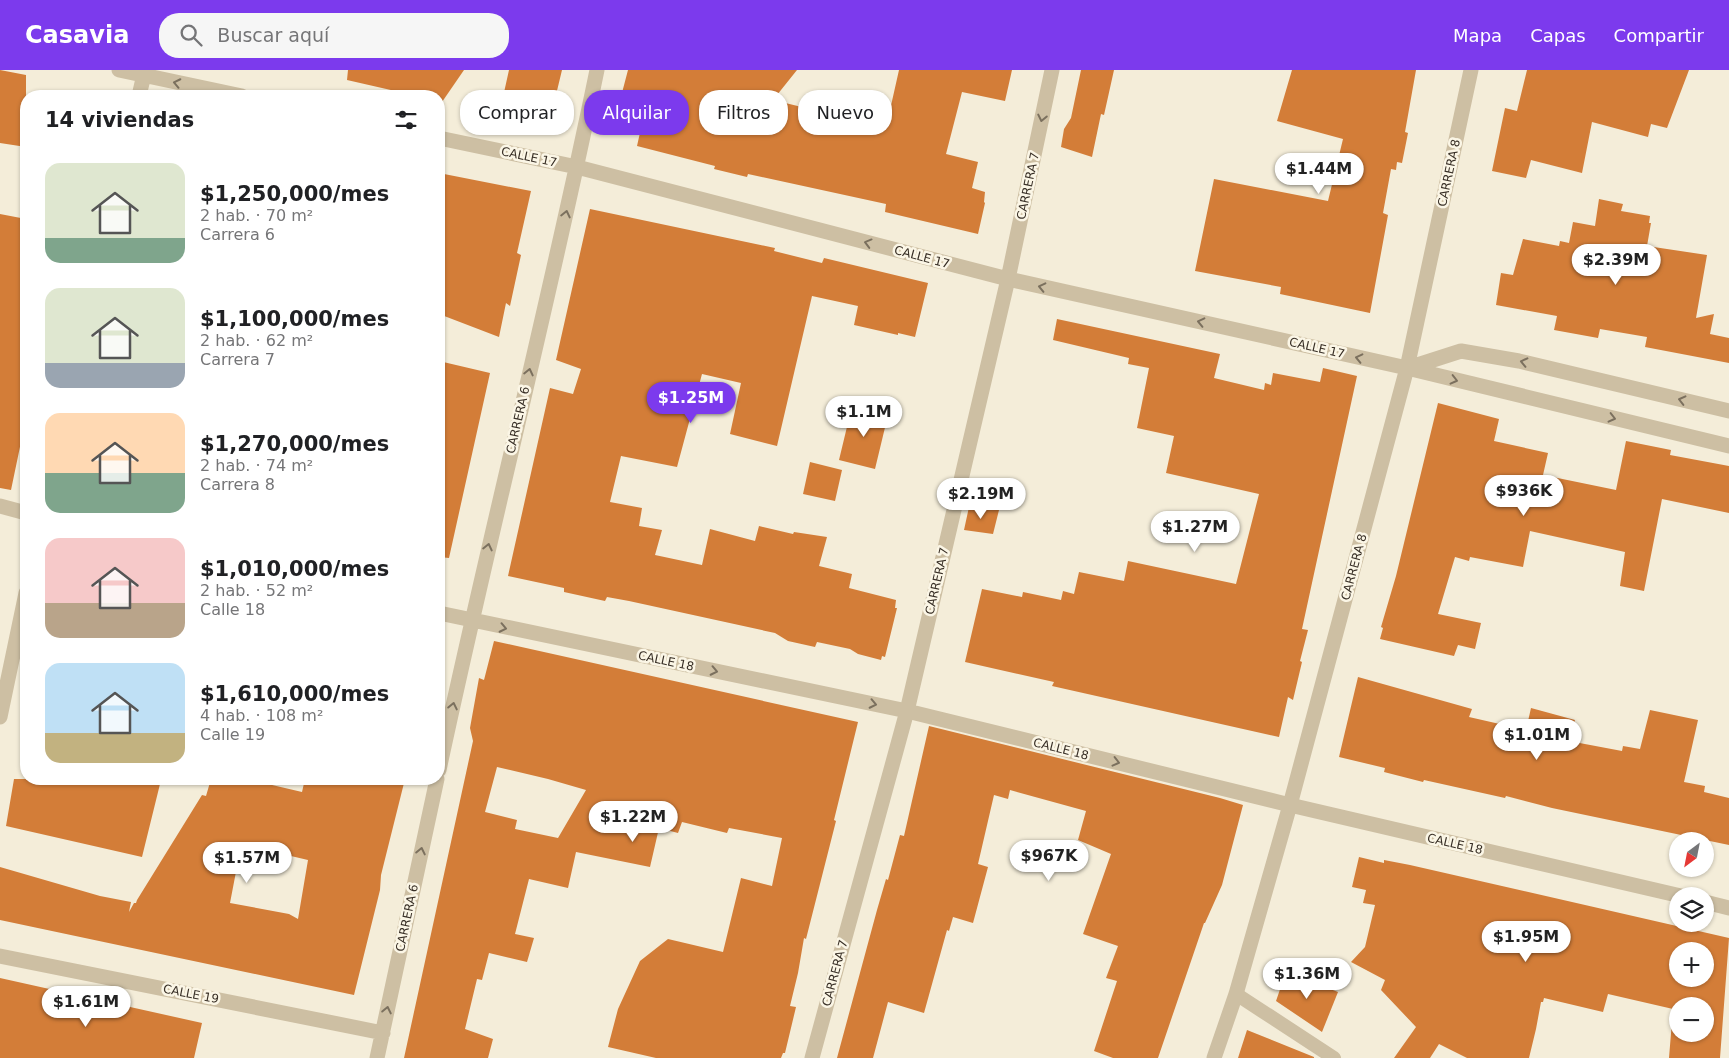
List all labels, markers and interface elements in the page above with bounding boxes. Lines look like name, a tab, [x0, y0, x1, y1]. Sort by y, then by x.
search box	[159, 13, 509, 58]
text: Casavia	[25, 21, 129, 49]
icon: search	[177, 21, 205, 49]
text: Buscar aquí	[217, 24, 329, 46]
text: Mapa	[1453, 25, 1502, 46]
text: Capas	[1530, 25, 1586, 46]
text: Compartir	[1614, 25, 1704, 46]
one-way arrow	[173, 78, 182, 88]
chip: Comprar	[460, 90, 574, 135]
chip: Alquilar	[584, 90, 689, 135]
chip: Filtros	[699, 90, 788, 135]
chip: Nuevo	[798, 90, 892, 135]
icon: filters	[392, 106, 420, 134]
text: 14 viviendas	[45, 108, 194, 132]
one-way arrow	[1037, 113, 1048, 122]
street label: CARRERA 8	[1435, 138, 1463, 208]
street label: CALLE 17	[500, 144, 558, 170]
street label: CARRERA 7	[1014, 151, 1042, 221]
pin: $1.44M	[1278, 152, 1360, 195]
text: $1.44M	[1286, 159, 1352, 178]
text: $1,250,000/mes	[200, 182, 389, 206]
icon: home	[85, 183, 145, 243]
text: 2 hab. · 70 m²	[200, 206, 313, 225]
one-way arrow	[560, 209, 571, 218]
text: Carrera 6	[200, 225, 275, 244]
one-way arrow	[863, 238, 872, 249]
street label: CALLE 17	[893, 243, 951, 271]
pin: $2.39M	[1575, 244, 1657, 286]
text: $2.39M	[1583, 250, 1649, 269]
one-way arrow	[1038, 282, 1047, 293]
text: $1,100,000/mes	[200, 307, 389, 331]
icon: home	[85, 308, 145, 368]
one-way arrow	[1196, 317, 1205, 328]
text: 2 hab. · 62 m²	[200, 331, 313, 350]
street label: CALLE 17	[1288, 335, 1346, 361]
text: Carrera 7	[200, 350, 275, 369]
one-way arrow	[1355, 353, 1364, 364]
one-way arrow	[1519, 357, 1528, 368]
one-way arrow	[523, 367, 534, 376]
one-way arrow	[1450, 374, 1459, 385]
pin: $1.25M	[650, 382, 732, 424]
street label: CARRERA 6	[503, 385, 533, 455]
text: $1.25M	[658, 388, 724, 407]
one-way arrow	[1677, 395, 1686, 406]
pin: $1.1M	[829, 396, 899, 438]
text: $1.1M	[836, 402, 892, 421]
one-way arrow	[1608, 412, 1617, 423]
text: $1,270,000/mes	[200, 432, 389, 456]
icon: home	[85, 433, 145, 493]
text: 2 hab. · 74 m²	[200, 456, 313, 475]
pin: $936K	[1489, 474, 1559, 517]
text: Carrera 8	[200, 475, 275, 494]
pin: $2.19M	[940, 478, 1022, 520]
text: $936K	[1496, 481, 1552, 500]
text: $2.19M	[948, 484, 1014, 503]
pin: $1.27M	[1154, 510, 1236, 553]
text: $1.27M	[1162, 517, 1228, 536]
street label: CARRERA 8	[1338, 532, 1370, 602]
one-way arrow	[482, 543, 493, 552]
street label: CARRERA 7	[922, 546, 952, 616]
text: $1,010,000/mes	[200, 557, 389, 581]
icon: home	[85, 558, 145, 618]
text: 2 hab. · 52 m²	[200, 581, 313, 600]
text: Calle 18	[200, 600, 265, 619]
one-way arrow	[499, 622, 508, 633]
street label: CALLE 18	[637, 648, 695, 674]
one-way arrow	[710, 665, 718, 676]
text: $1,610,000/mes	[200, 682, 389, 706]
icon: home	[85, 683, 145, 743]
one-way arrow	[869, 698, 878, 709]
one-way arrow	[447, 701, 457, 710]
text: 4 hab. · 108 m²	[200, 706, 323, 725]
pin: $1.01M	[1496, 718, 1578, 761]
text: Calle 19	[200, 725, 265, 744]
text: $1.01M	[1504, 725, 1570, 744]
street label: CALLE 18	[1032, 735, 1090, 763]
one-way arrow	[1112, 757, 1120, 767]
pin: $1.22M	[592, 800, 674, 843]
text: $1.22M	[600, 807, 666, 826]
street label: CALLE 18	[1426, 831, 1484, 857]
north arrow	[1669, 832, 1714, 878]
map controls	[1669, 832, 1714, 1042]
pin: $967K	[1014, 840, 1084, 882]
pin: $1.57M	[206, 842, 288, 884]
text: $967K	[1021, 846, 1077, 865]
one-way arrow	[416, 847, 426, 856]
text: $1.57M	[214, 848, 280, 867]
street label: CARRERA 6	[393, 883, 421, 953]
button: layers	[1669, 887, 1714, 932]
pin: $1.95M	[1485, 920, 1567, 963]
text: $1.95M	[1493, 927, 1559, 946]
street label: CARRERA 7	[819, 938, 851, 1008]
button: +	[1669, 942, 1714, 987]
pin: $1.36M	[1266, 958, 1348, 1000]
text: $1.36M	[1274, 964, 1340, 983]
street label: CALLE 19	[162, 982, 220, 1006]
pin: $1.61M	[45, 986, 127, 1028]
text: $1.61M	[53, 992, 119, 1011]
button: −	[1669, 997, 1714, 1042]
one-way arrow	[382, 1006, 392, 1015]

